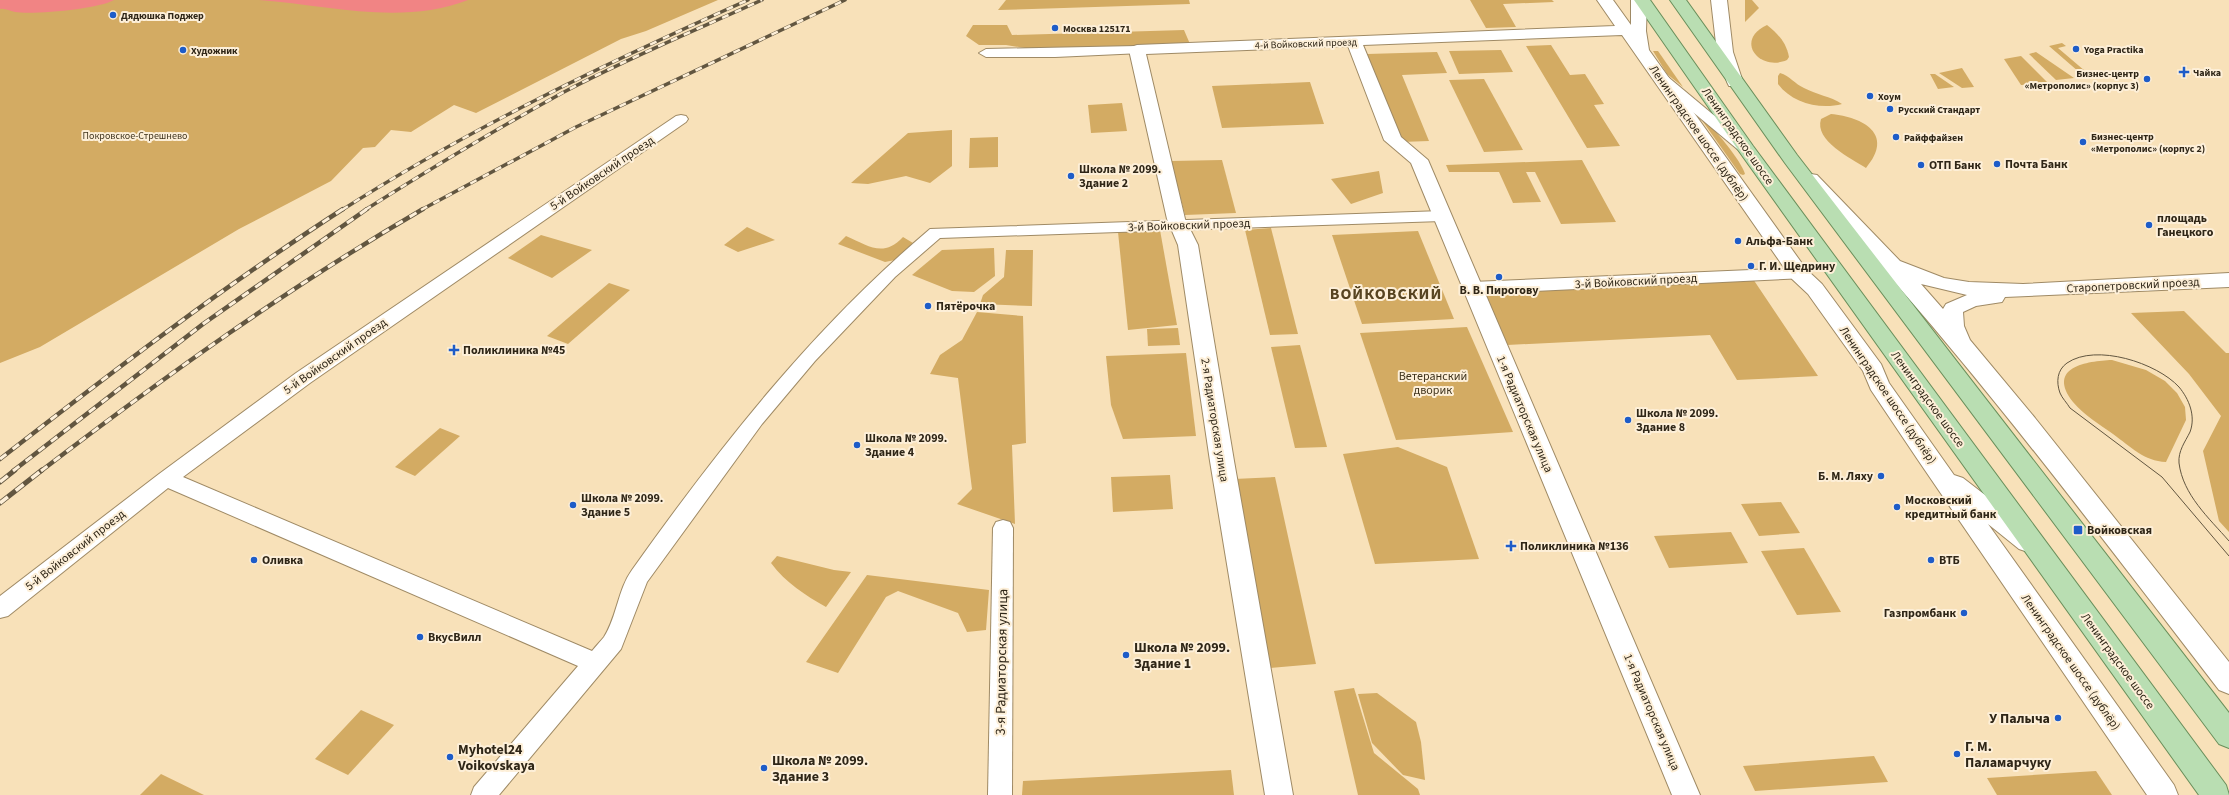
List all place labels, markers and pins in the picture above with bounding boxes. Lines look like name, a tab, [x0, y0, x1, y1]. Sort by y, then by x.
place label: Дядюшка Поджер	[121, 9, 204, 23]
marker: Дядюшка Поджер	[108, 10, 118, 20]
place label: Москва 125171	[1063, 22, 1131, 36]
marker: Москва 125171	[1050, 23, 1060, 33]
place label: Yoga Practika	[2083, 43, 2143, 57]
place label: Художник	[191, 44, 238, 58]
marker: Yoga Practika	[2071, 44, 2081, 54]
marker: Художник	[178, 45, 188, 55]
marker: Чайка	[2178, 66, 2190, 78]
place label: Чайка	[2193, 66, 2221, 80]
place label: Бизнес-центр «Метрополис» (корпус 3)	[2025, 67, 2139, 93]
marker: Бизнес-центр «Метрополис» (корпус 3)	[2142, 74, 2152, 84]
place label: Хоум	[1878, 90, 1901, 104]
marker: Хоум	[1865, 91, 1875, 101]
place label: Русский Стандарт	[1898, 103, 1980, 117]
marker: Русский Стандарт	[1885, 104, 1895, 114]
place label: Бизнес-центр «Метрополис» (корпус 2)	[2091, 130, 2205, 156]
place label: Райффайзен	[1904, 131, 1963, 145]
marker: Райффайзен	[1891, 132, 1901, 142]
marker: Бизнес-центр «Метрополис» (корпус 2)	[2078, 137, 2088, 147]
place label: Почта Банк	[2005, 156, 2068, 173]
place label: ОТП Банк	[1929, 157, 1981, 174]
marker: Почта Банк	[1992, 159, 2002, 169]
marker: ОТП Банк	[1916, 160, 1926, 170]
place label: Школа № 2099. Здание 2	[1079, 161, 1161, 192]
marker: Школа № 2099. Здание 2	[1066, 171, 1076, 181]
place label: площадь Ганецкого	[2157, 210, 2214, 241]
marker: площадь Ганецкого	[2144, 220, 2154, 230]
place label: Альфа-Банк	[1745, 233, 1813, 250]
marker: Альфа-Банк	[1733, 236, 1743, 246]
place label: Г. И. Щедрину	[1759, 258, 1836, 275]
marker: Г. И. Щедрину	[1746, 261, 1756, 271]
marker: В. В. Пирогову	[1494, 272, 1504, 282]
place label: В. В. Пирогову	[1460, 282, 1539, 299]
place label: Пятёрочка	[936, 298, 995, 315]
marker: Пятёрочка	[923, 301, 933, 311]
place label: Поликлиника №45	[463, 342, 565, 359]
marker: Поликлиника №45	[448, 344, 460, 356]
place label: Школа № 2099. Здание 8	[1636, 405, 1718, 436]
marker: Школа № 2099. Здание 8	[1623, 415, 1633, 425]
place label: Школа № 2099. Здание 4	[865, 430, 947, 461]
marker: Школа № 2099. Здание 4	[852, 440, 862, 450]
place label: Б. М. Ляху	[1818, 468, 1874, 485]
marker: Б. М. Ляху	[1876, 471, 1886, 481]
place label: Школа № 2099. Здание 5	[581, 490, 663, 521]
place label: Московский кредитный банк	[1905, 492, 1997, 523]
marker: Школа № 2099. Здание 5	[568, 500, 578, 510]
marker: Московский кредитный банк	[1892, 502, 1902, 512]
place label: Войковская	[2087, 522, 2152, 539]
marker: Войковская	[2072, 524, 2084, 536]
place label: Поликлиника №136	[1520, 538, 1629, 555]
marker: Поликлиника №136	[1505, 540, 1517, 552]
place label: Оливка	[262, 552, 303, 569]
place label: ВТБ	[1939, 552, 1960, 569]
marker: Оливка	[249, 555, 259, 565]
marker: ВТБ	[1926, 555, 1936, 565]
place label: Газпромбанк	[1884, 605, 1956, 622]
marker: Газпромбанк	[1959, 608, 1969, 618]
place label: ВкусВилл	[428, 629, 482, 646]
marker: ВкусВилл	[415, 632, 425, 642]
place label: Школа № 2099. Здание 1	[1134, 638, 1230, 674]
marker: Школа № 2099. Здание 1	[1121, 650, 1131, 660]
place label: У Палыча	[1989, 709, 2050, 729]
marker: У Палыча	[2053, 713, 2063, 723]
place label: Г. М. Паламарчуку	[1965, 737, 2052, 773]
place label: Myhotel24 Voikovskaya	[457, 740, 535, 776]
marker: Г. М. Паламарчуку	[1952, 749, 1962, 759]
place label: Школа № 2099. Здание 3	[772, 751, 868, 787]
marker: Myhotel24 Voikovskaya	[445, 752, 455, 762]
marker: Школа № 2099. Здание 3	[759, 763, 769, 773]

